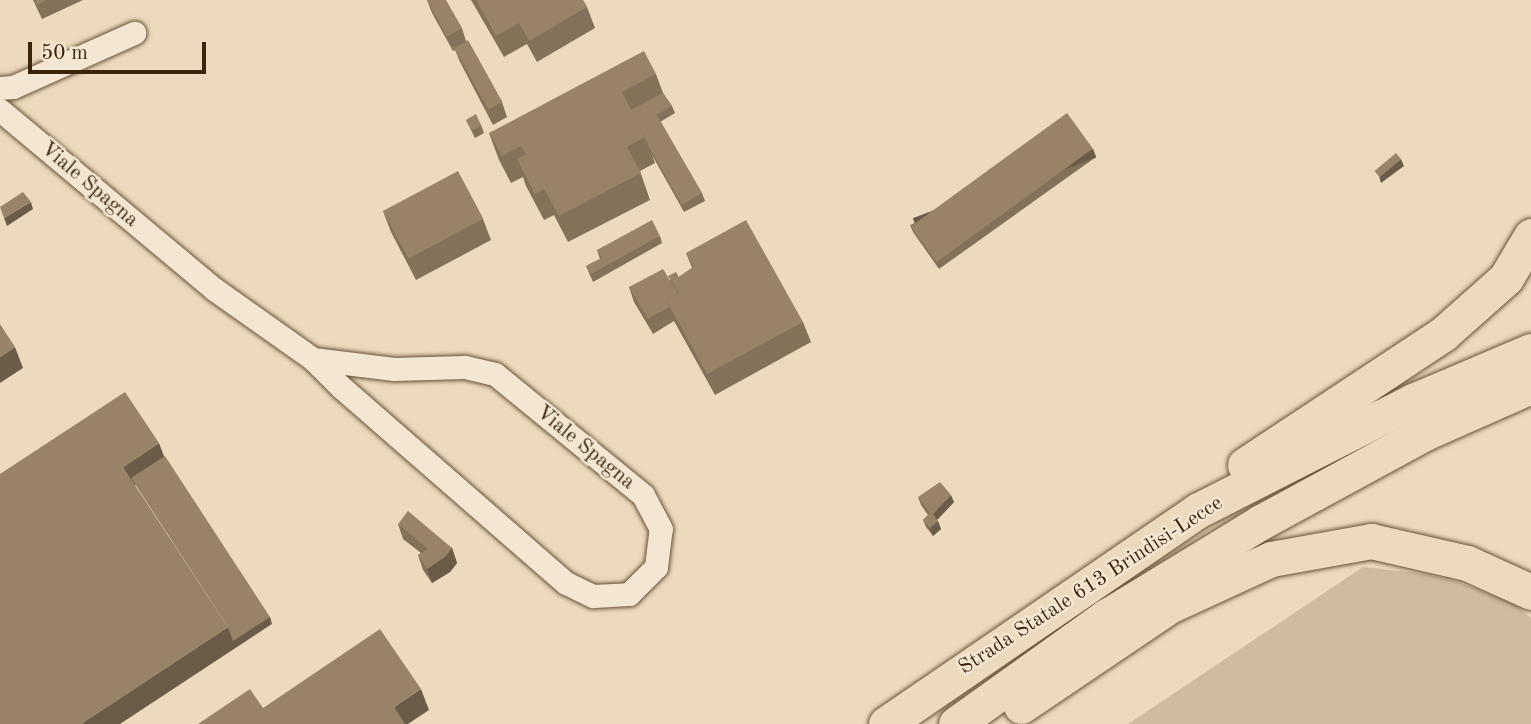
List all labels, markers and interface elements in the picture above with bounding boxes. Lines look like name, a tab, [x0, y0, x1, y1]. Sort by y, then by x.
scale bar	[32, 28, 210, 72]
text: 50 m	[41, 43, 88, 64]
street label: Viale Spagna	[35, 137, 143, 233]
street label: Viale Spagna	[530, 400, 640, 496]
street label: Strada Statale 613 Brindisi-Lecce	[954, 491, 1228, 681]

